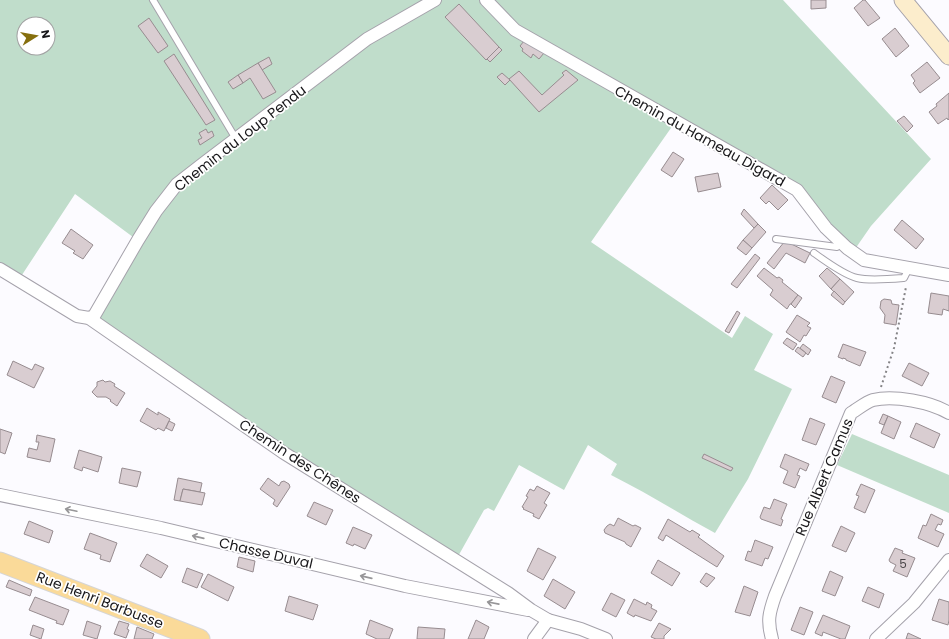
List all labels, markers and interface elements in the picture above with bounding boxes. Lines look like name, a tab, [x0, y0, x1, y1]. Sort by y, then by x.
north arrow	[16, 16, 56, 56]
text: N	[37, 29, 54, 40]
street label: Chemin du Loup Pendu	[170, 80, 310, 196]
street label: Chemin du Hameau Digard	[611, 81, 789, 191]
street label: Chemin des Chênes	[235, 414, 365, 508]
street label: Rue Albert Camus	[790, 415, 858, 539]
one-way arrow	[65, 505, 78, 513]
street label: Chasse Duval	[217, 532, 315, 574]
one-way arrow	[192, 533, 205, 541]
house number: 5	[899, 555, 907, 572]
street label: Rue Henri Barbusse	[34, 567, 167, 634]
one-way arrow	[360, 572, 373, 580]
one-way arrow	[487, 598, 500, 606]

